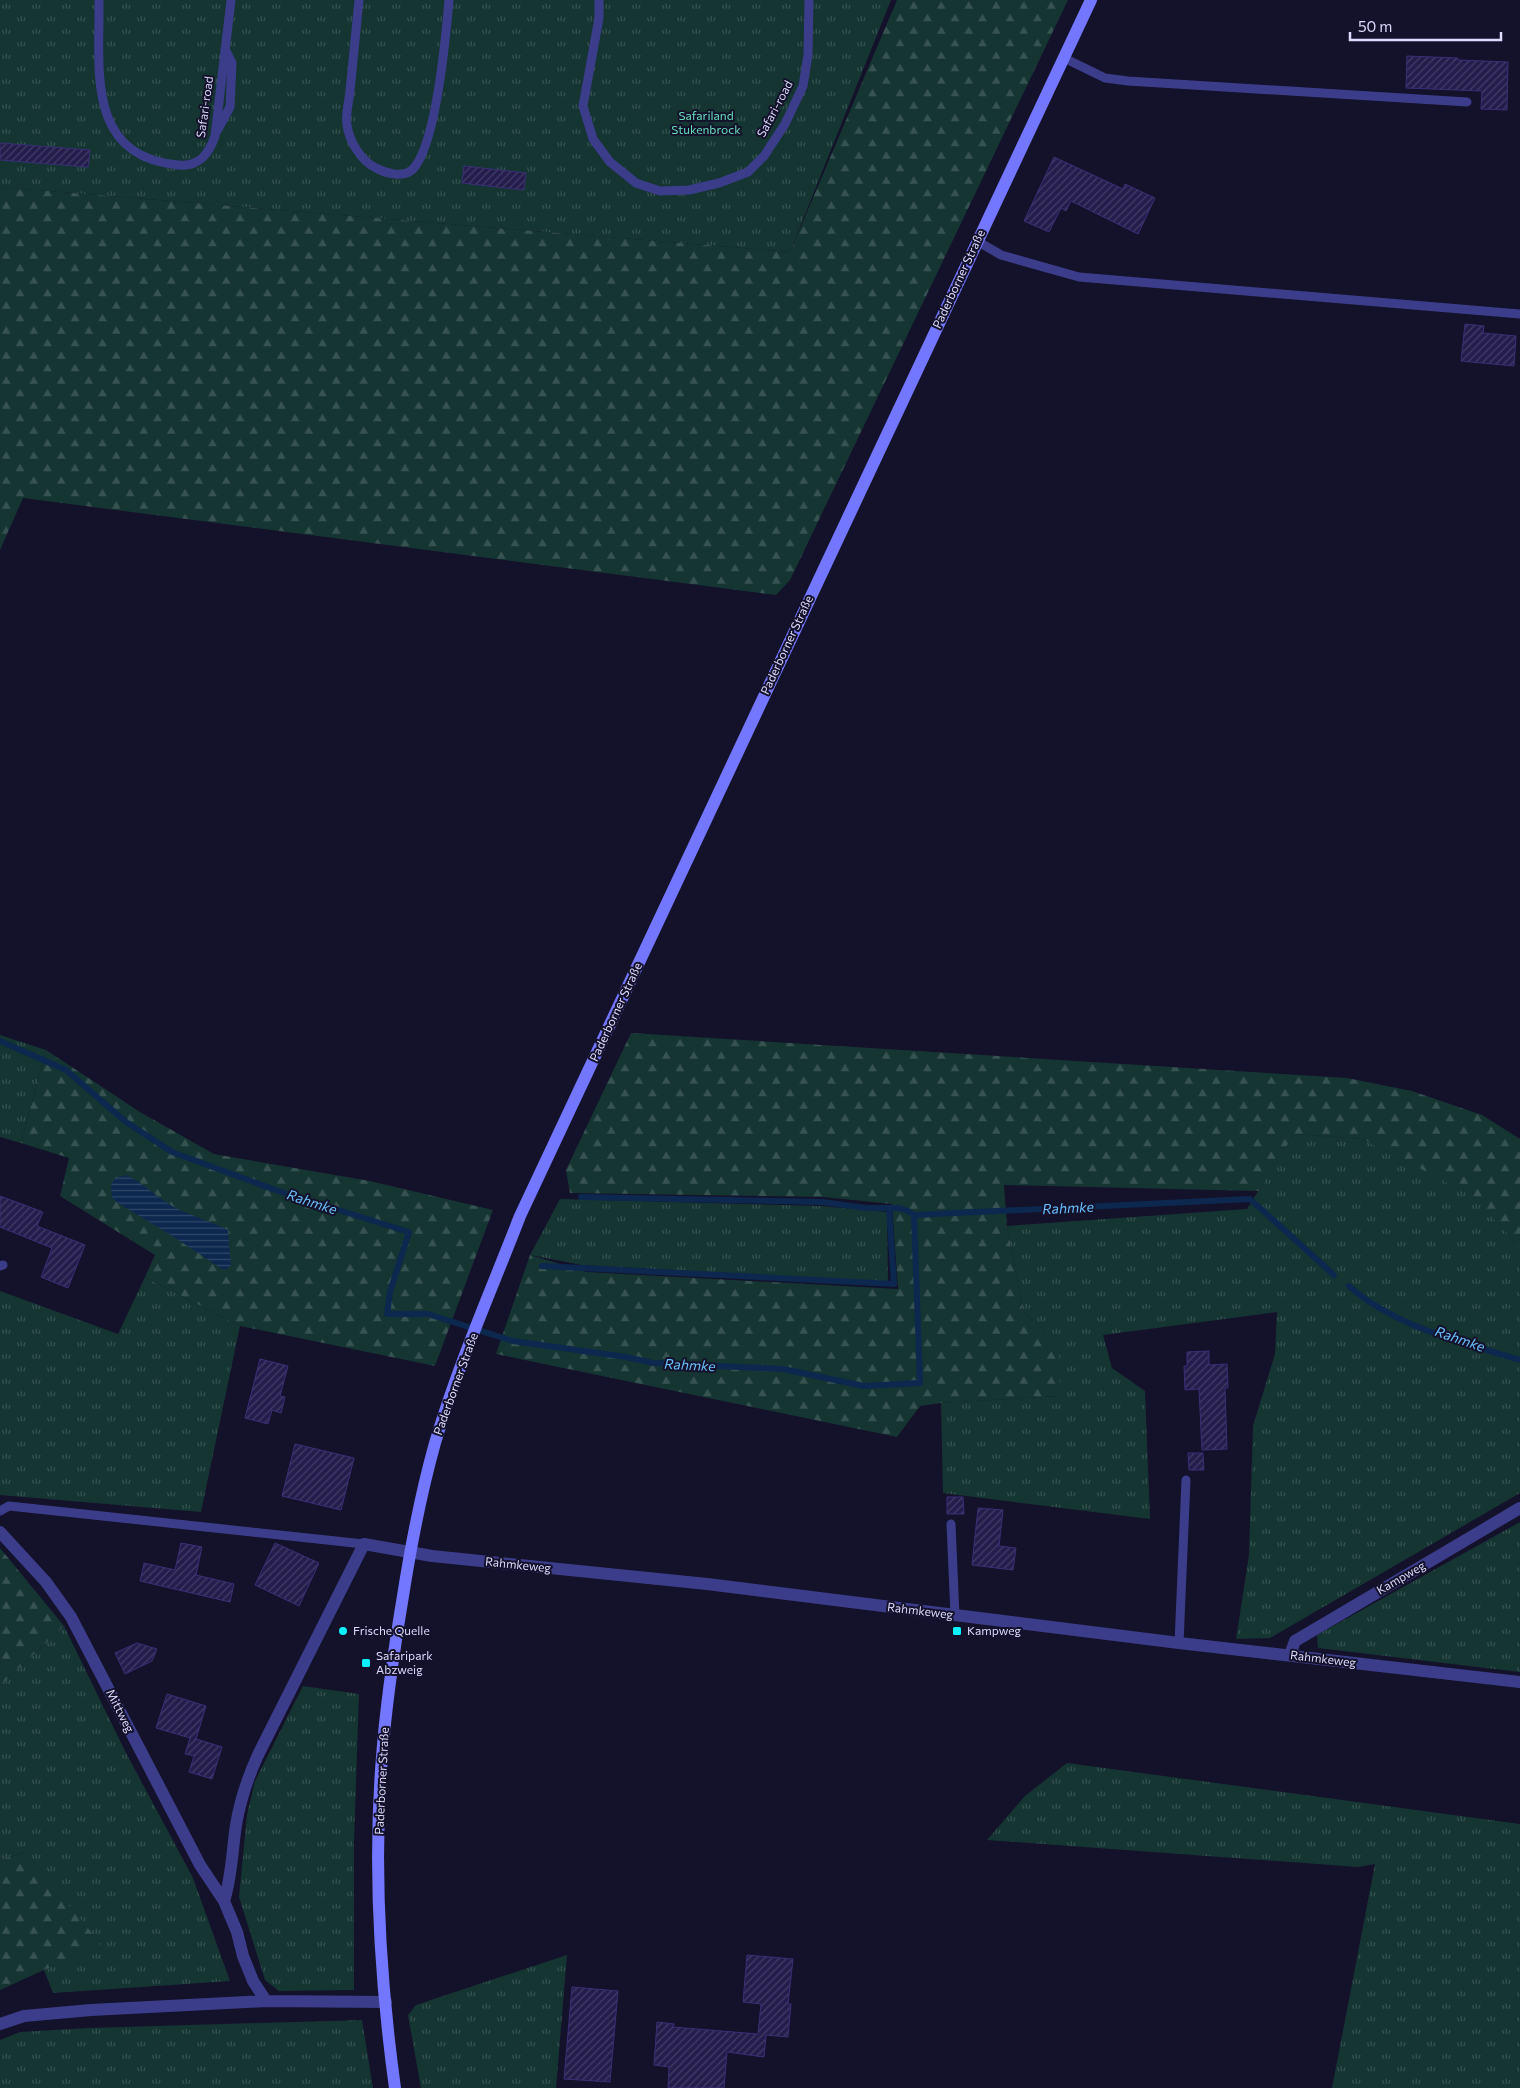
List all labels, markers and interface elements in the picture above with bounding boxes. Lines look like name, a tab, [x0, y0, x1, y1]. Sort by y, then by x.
scale bar	[1350, 10, 1501, 42]
text: 50 m	[1358, 17, 1392, 35]
street label: Safari-road	[193, 75, 215, 139]
street label: Safari-road	[753, 78, 795, 139]
park label: Safariland Stukenbrock	[671, 108, 741, 136]
street label: Paderborner Straße	[929, 227, 987, 330]
street label: Paderborner Straße	[757, 593, 815, 696]
street label: Paderborner Straße	[586, 960, 644, 1063]
water label: Rahmke	[285, 1185, 340, 1218]
water label: Rahmke	[1042, 1198, 1095, 1217]
water label: Rahmke	[1433, 1322, 1488, 1355]
street label: Paderborner Straße	[430, 1331, 480, 1437]
water label: Rahmke	[664, 1355, 717, 1374]
street label: Rahmkeweg	[484, 1554, 552, 1574]
street label: Kampweg	[1374, 1557, 1428, 1597]
street label: Rahmkeweg	[886, 1599, 954, 1621]
place label: Frische Quelle	[353, 1623, 430, 1637]
place label: Kampweg	[967, 1623, 1021, 1637]
marker: Frische Quelle	[337, 1625, 349, 1637]
marker: Kampweg	[951, 1625, 963, 1637]
street label: Rahmkeweg	[1289, 1647, 1357, 1669]
place label: Safaripark Abzweig	[376, 1648, 433, 1676]
marker: Safaripark Abzweig	[360, 1657, 372, 1669]
street label: Mittweg	[104, 1687, 138, 1735]
street label: Paderborner Straße	[371, 1727, 391, 1835]

